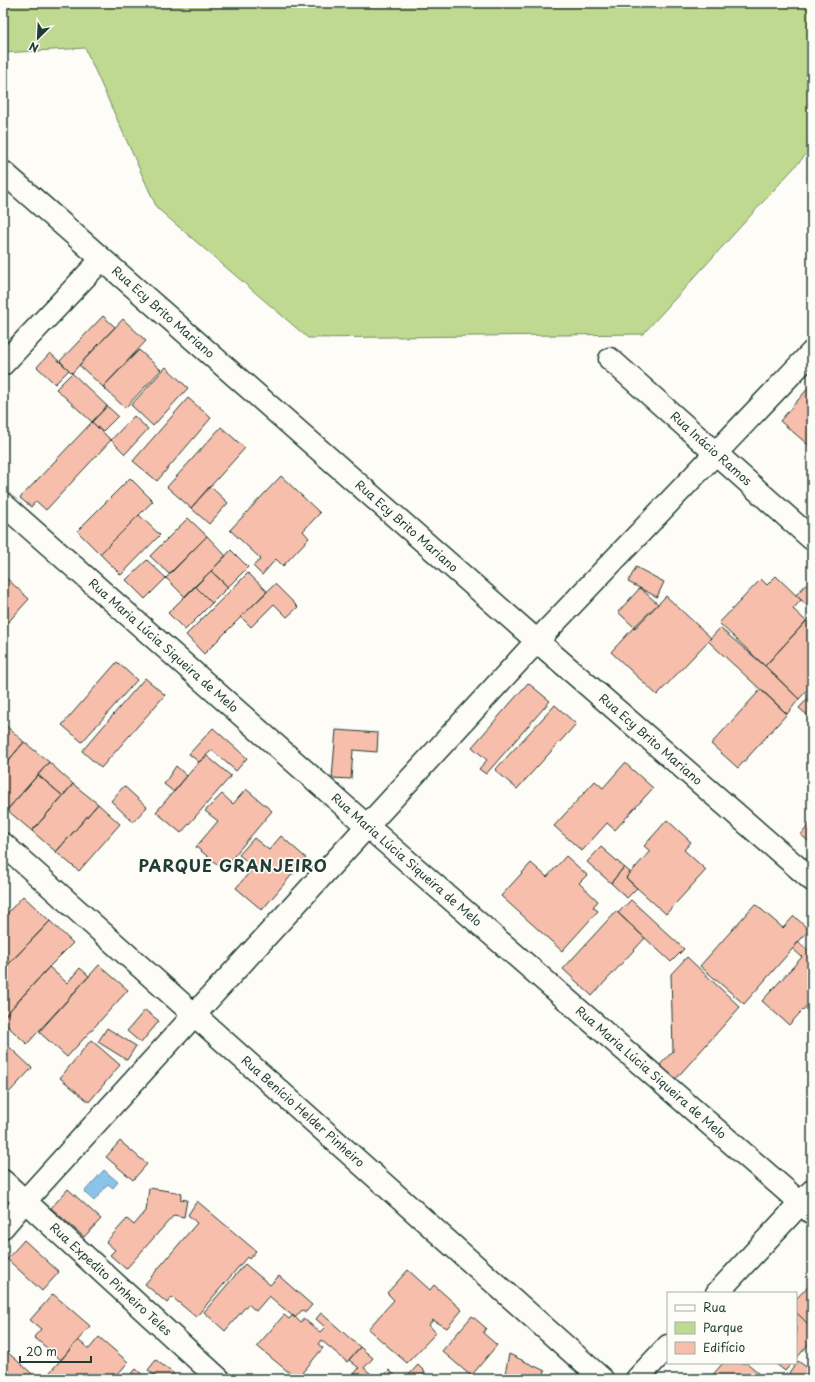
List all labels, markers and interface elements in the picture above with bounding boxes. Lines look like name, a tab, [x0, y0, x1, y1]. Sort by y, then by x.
north arrow	[18, 18, 58, 58]
text: N	[26, 38, 41, 57]
street label: Rua Ecy Brito Mariano	[108, 262, 219, 362]
street label: Rua Inácio Ramos	[667, 407, 757, 490]
street label: Rua Ecy Brito Mariano	[352, 475, 463, 576]
street label: Rua Maria Lúcia Siqueira de Melo	[85, 574, 243, 716]
street label: Rua Ecy Brito Mariano	[595, 689, 707, 789]
street label: Rua Maria Lúcia Siqueira de Melo	[328, 788, 487, 930]
district label: PARQUE GRANJEIRO	[138, 853, 328, 877]
street label: Rua Maria Lúcia Siqueira de Melo	[572, 1001, 731, 1143]
street label: Rua Benício Helder Pinheiro	[238, 1051, 369, 1171]
street label: Rua Expedito Pinheiro Teles	[46, 1218, 177, 1340]
legend	[667, 1292, 797, 1364]
text: Rua	[703, 1298, 727, 1316]
text: Parque	[703, 1318, 743, 1336]
scale bar	[20, 1338, 91, 1364]
text: Edifício	[703, 1338, 745, 1356]
text: 20 m	[26, 1342, 57, 1360]

